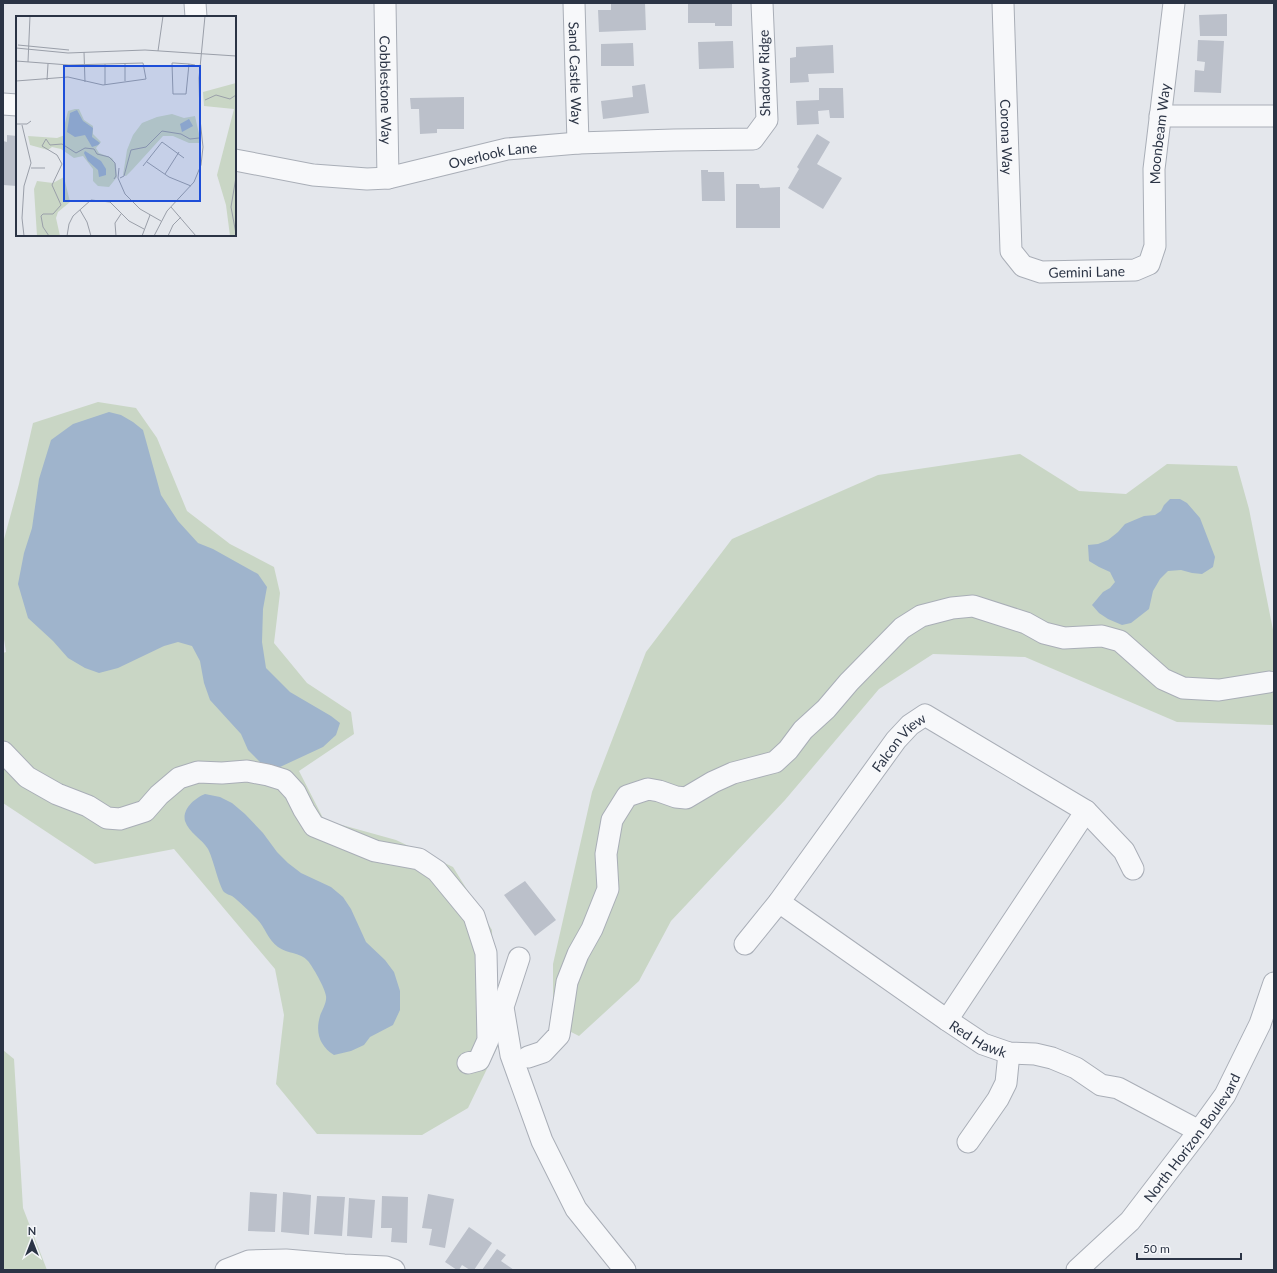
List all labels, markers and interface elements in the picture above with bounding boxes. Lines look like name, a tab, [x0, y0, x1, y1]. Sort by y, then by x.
inset map	[16, 16, 236, 236]
street label: Sand Castle Way	[566, 21, 586, 125]
street label: Shadow Ridge	[755, 30, 773, 116]
street label: Cobblestone Way	[377, 35, 396, 145]
street label: Moonbeam Way	[1145, 82, 1173, 184]
street label: Corona Way	[998, 99, 1017, 176]
street label: Overlook Lane	[447, 138, 538, 171]
street label: Gemini Lane	[1048, 262, 1125, 280]
street label: Falcon View	[868, 709, 928, 775]
street label: Red Hawk	[947, 1016, 1010, 1060]
street label: North Horizon Boulevard	[1139, 1070, 1243, 1205]
north arrow	[12, 1221, 52, 1261]
text: N	[28, 1224, 36, 1237]
scale bar	[1137, 1235, 1241, 1261]
text: 50 m	[1143, 1241, 1170, 1256]

